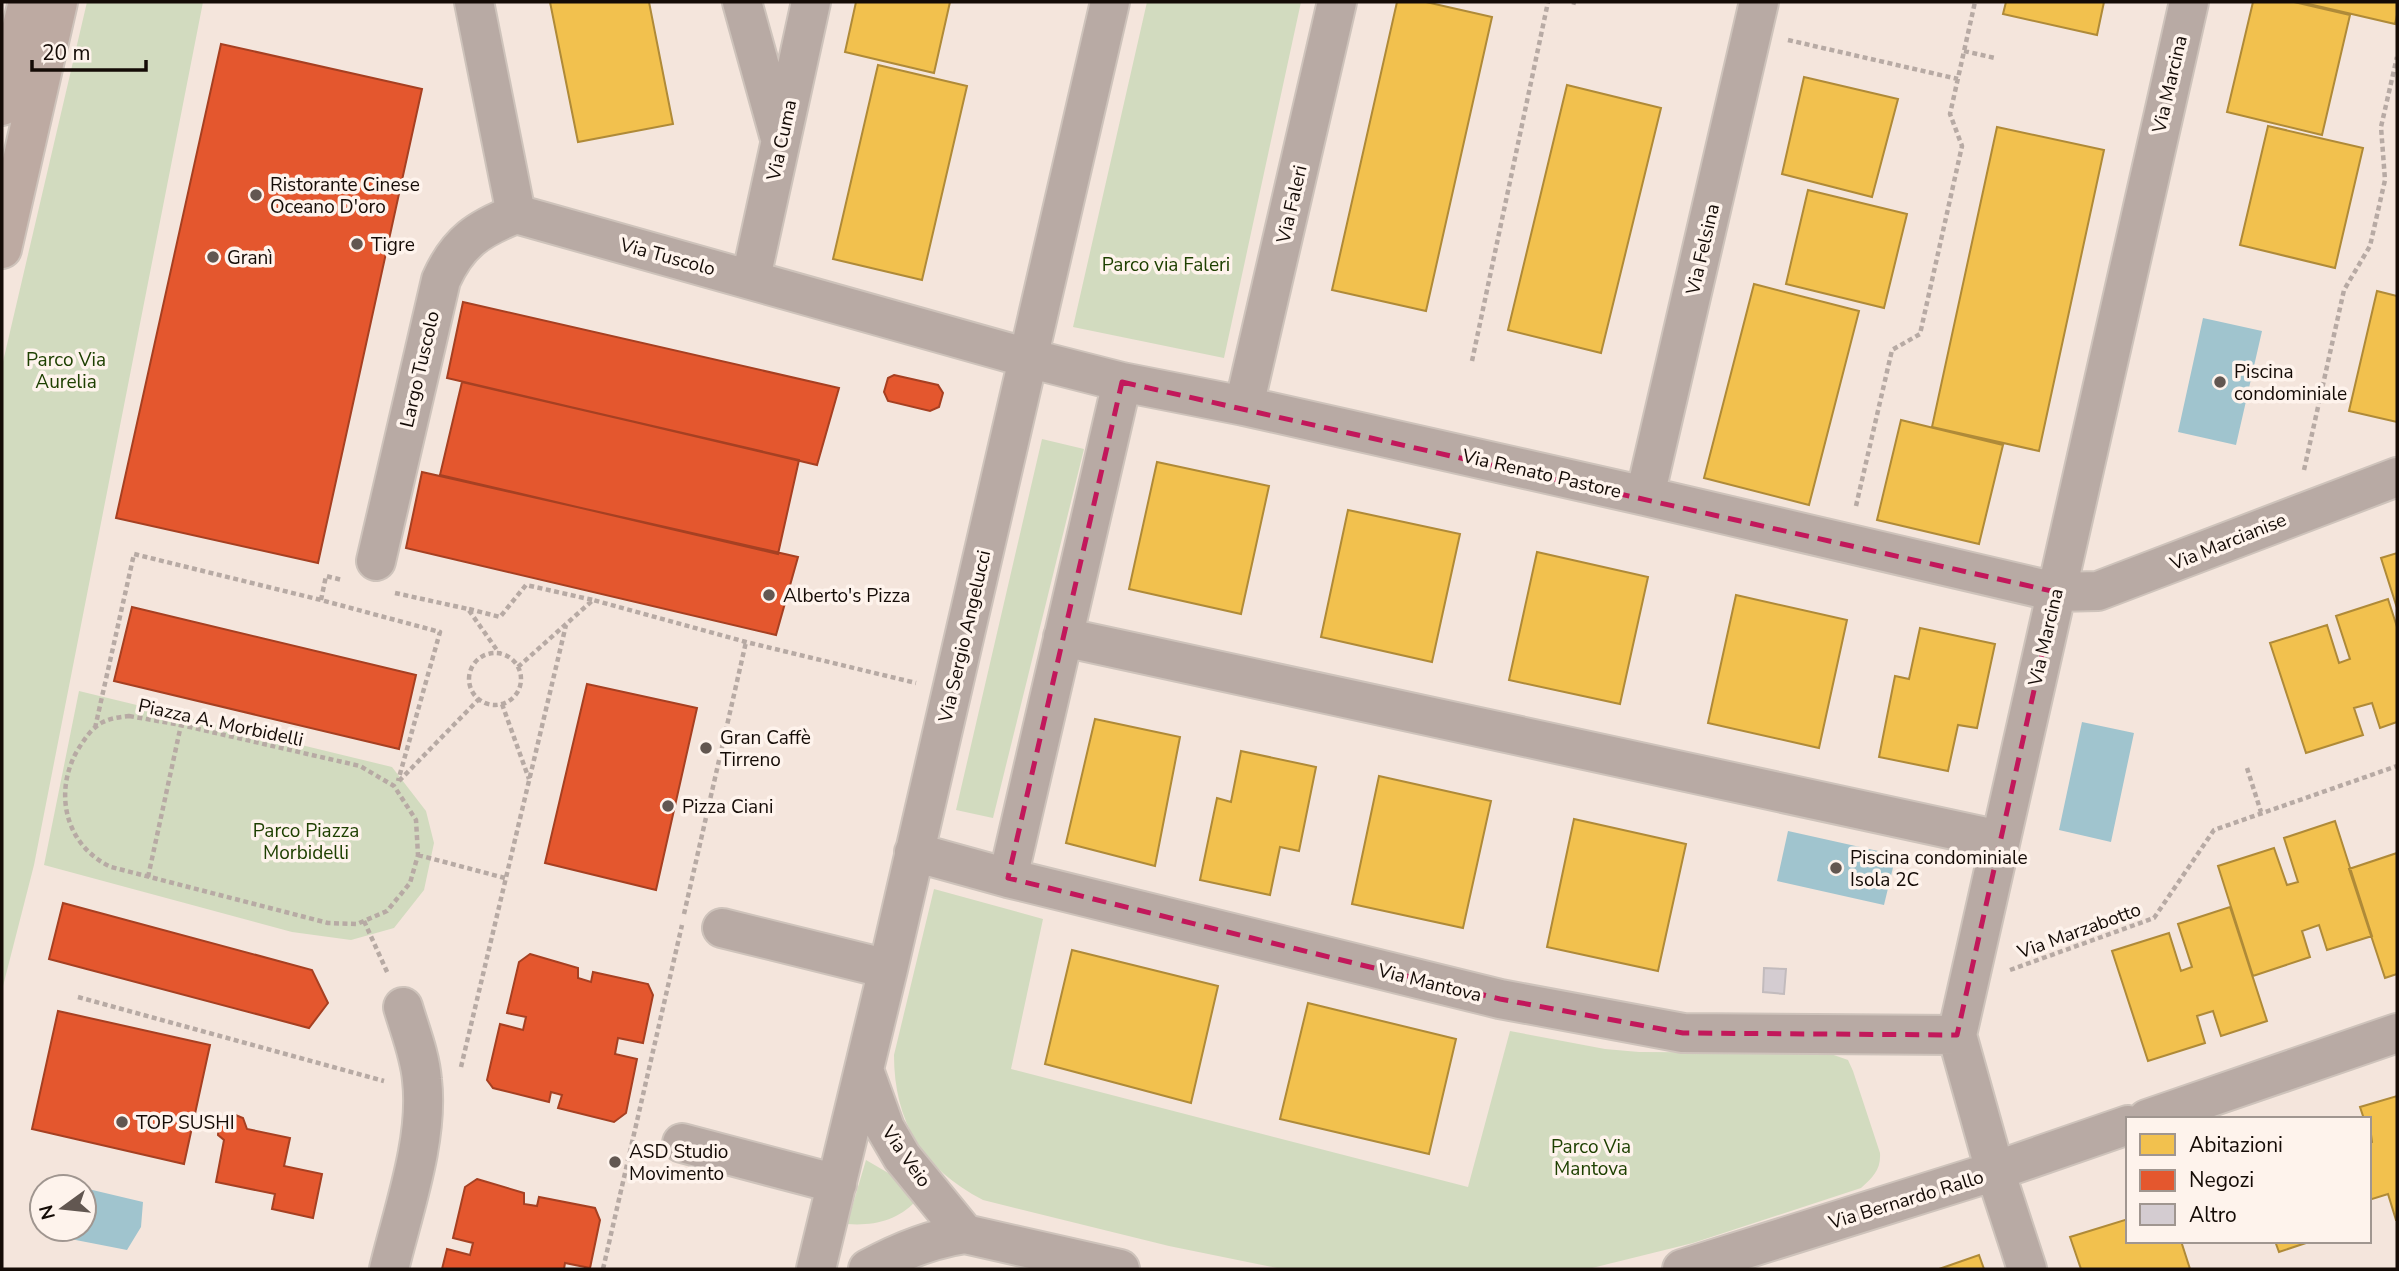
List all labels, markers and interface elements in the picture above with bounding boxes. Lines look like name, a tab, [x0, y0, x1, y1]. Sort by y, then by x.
scale bar	[32, 28, 145, 72]
street label: Via Marcina	[2146, 33, 2194, 137]
text: 20 m	[42, 39, 91, 67]
street label: Via Cuma	[761, 97, 803, 184]
street label: Via Faleri	[1270, 163, 1314, 247]
place label: Ristorante Cinese Oceano D'oro	[270, 172, 420, 220]
marker: Ristorante Cinese Oceano D'oro	[248, 187, 264, 203]
street label: Via Felsina	[1680, 201, 1726, 298]
place label: Tigre	[371, 232, 415, 258]
street label: Via Tuscolo	[616, 232, 718, 282]
marker: Tigre	[349, 236, 365, 252]
place label: Granì	[227, 245, 273, 271]
marker: Granì	[205, 249, 221, 265]
park label: Parco via Faleri	[1102, 252, 1230, 278]
street label: Largo Tuscolo	[394, 308, 446, 430]
park label: Parco Via Aurelia	[26, 347, 106, 395]
place label: Piscina condominiale	[2234, 359, 2347, 407]
marker: Piscina condominiale	[2212, 374, 2228, 390]
street label: Via Renato Pastore	[1459, 443, 1624, 505]
street label: Via Marcianise	[2165, 507, 2290, 577]
street label: Via Sergio Angelucci	[932, 548, 997, 726]
place label: Alberto's Pizza	[783, 583, 910, 609]
street label: Via Marcina	[2022, 586, 2070, 690]
marker: Alberto's Pizza	[761, 587, 777, 603]
street label: Piazza A. Morbidelli	[136, 693, 306, 753]
place label: Gran Caffè Tirreno	[720, 725, 811, 773]
marker: Gran Caffè Tirreno	[698, 740, 714, 756]
place label: Pizza Ciani	[682, 794, 773, 820]
marker: Pizza Ciani	[660, 798, 676, 814]
park label: Parco Piazza Morbidelli	[253, 818, 359, 866]
place label: Piscina condominiale Isola 2C	[1850, 845, 2028, 893]
marker: Piscina condominiale Isola 2C	[1828, 860, 1844, 876]
street label: Via Marzabotto	[2013, 897, 2145, 966]
street label: Via Mantova	[1374, 957, 1484, 1008]
place label: TOP SUSHI	[136, 1110, 235, 1136]
marker: TOP SUSHI	[114, 1114, 130, 1130]
legend	[2126, 1117, 2371, 1243]
street label: Via Veio	[875, 1120, 937, 1193]
text: Abitazioni	[2189, 1131, 2283, 1159]
park label: Parco Via Mantova	[1551, 1134, 1631, 1182]
place label: ASD Studio Movimento	[629, 1139, 728, 1187]
marker: ASD Studio Movimento	[607, 1154, 623, 1170]
street label: Via Bernardo Rallo	[1825, 1164, 1987, 1236]
text: Negozi	[2189, 1166, 2254, 1194]
north arrow	[28, 1173, 98, 1243]
text: Altro	[2189, 1201, 2237, 1229]
text: N	[33, 1202, 62, 1222]

